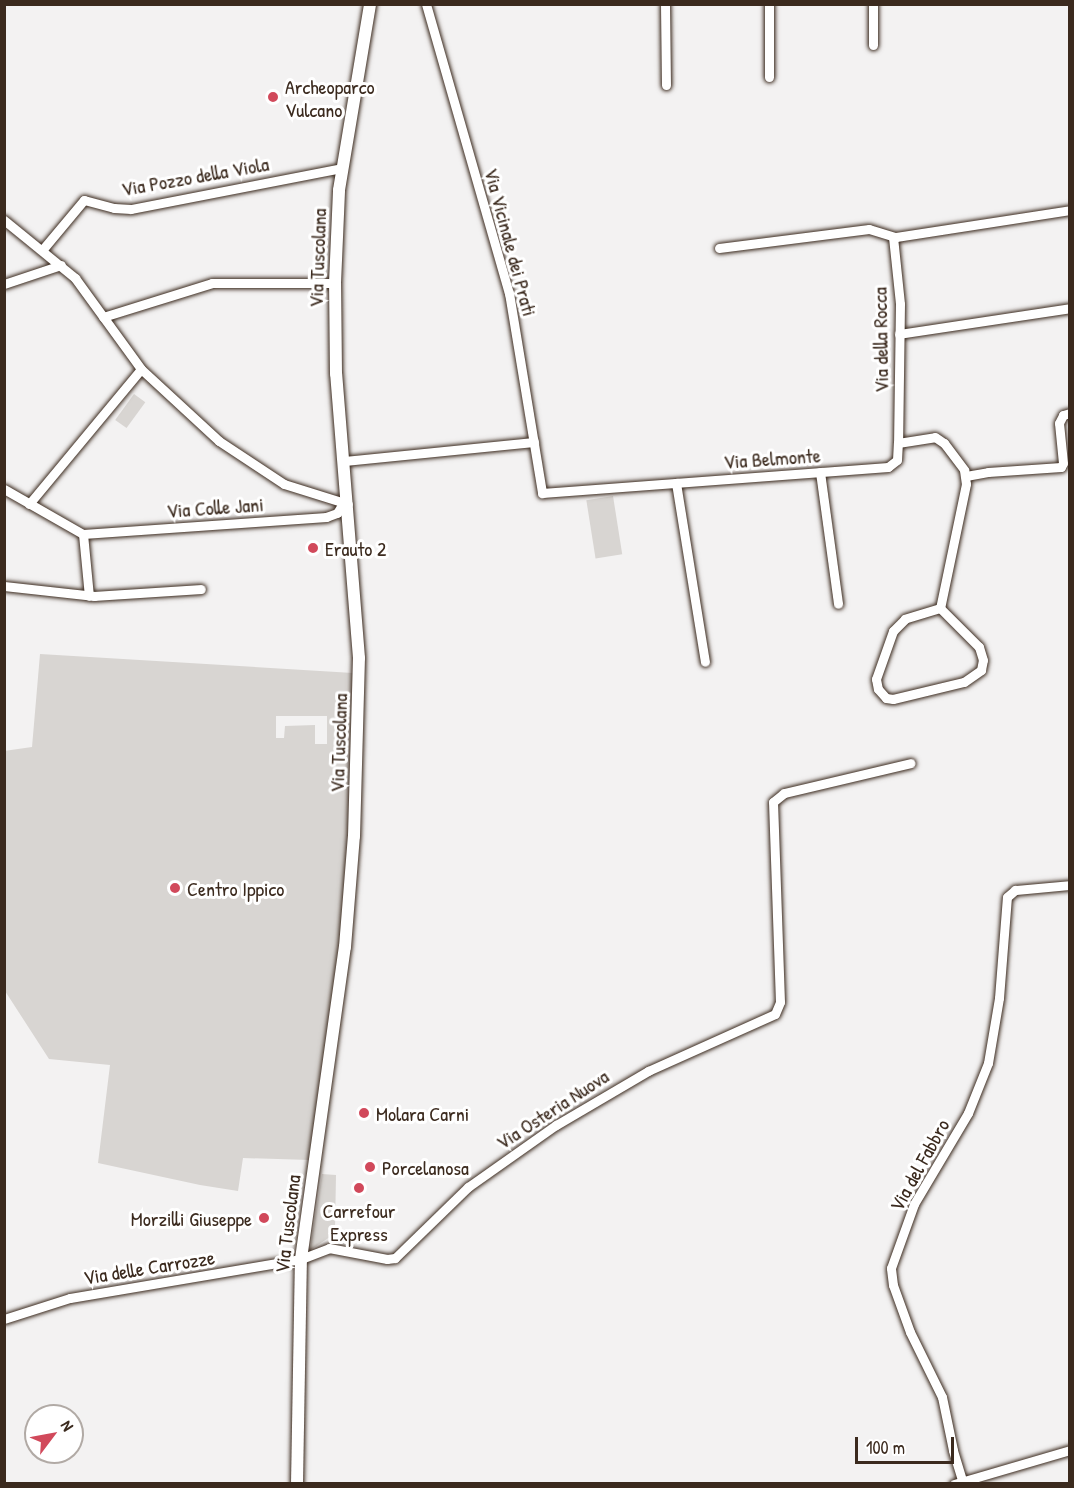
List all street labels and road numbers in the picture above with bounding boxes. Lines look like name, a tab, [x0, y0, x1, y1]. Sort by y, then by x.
street label: Via Pozzo della Viola	[119, 151, 271, 201]
street label: Via Vicinale dei Prati	[480, 165, 542, 319]
street label: Via Tuscolana	[303, 208, 331, 308]
street label: Via della Rocca	[867, 287, 893, 393]
street label: Via Belmonte	[723, 443, 821, 473]
street label: Via Colle Jani	[166, 492, 264, 522]
street label: Via Tuscolana	[324, 693, 352, 793]
street label: Via Osteria Nuova	[491, 1064, 613, 1154]
street label: Via del Fabbro	[884, 1115, 954, 1215]
street label: Via Tuscolana	[269, 1173, 305, 1275]
street label: Via delle Carrozze	[82, 1245, 216, 1289]

